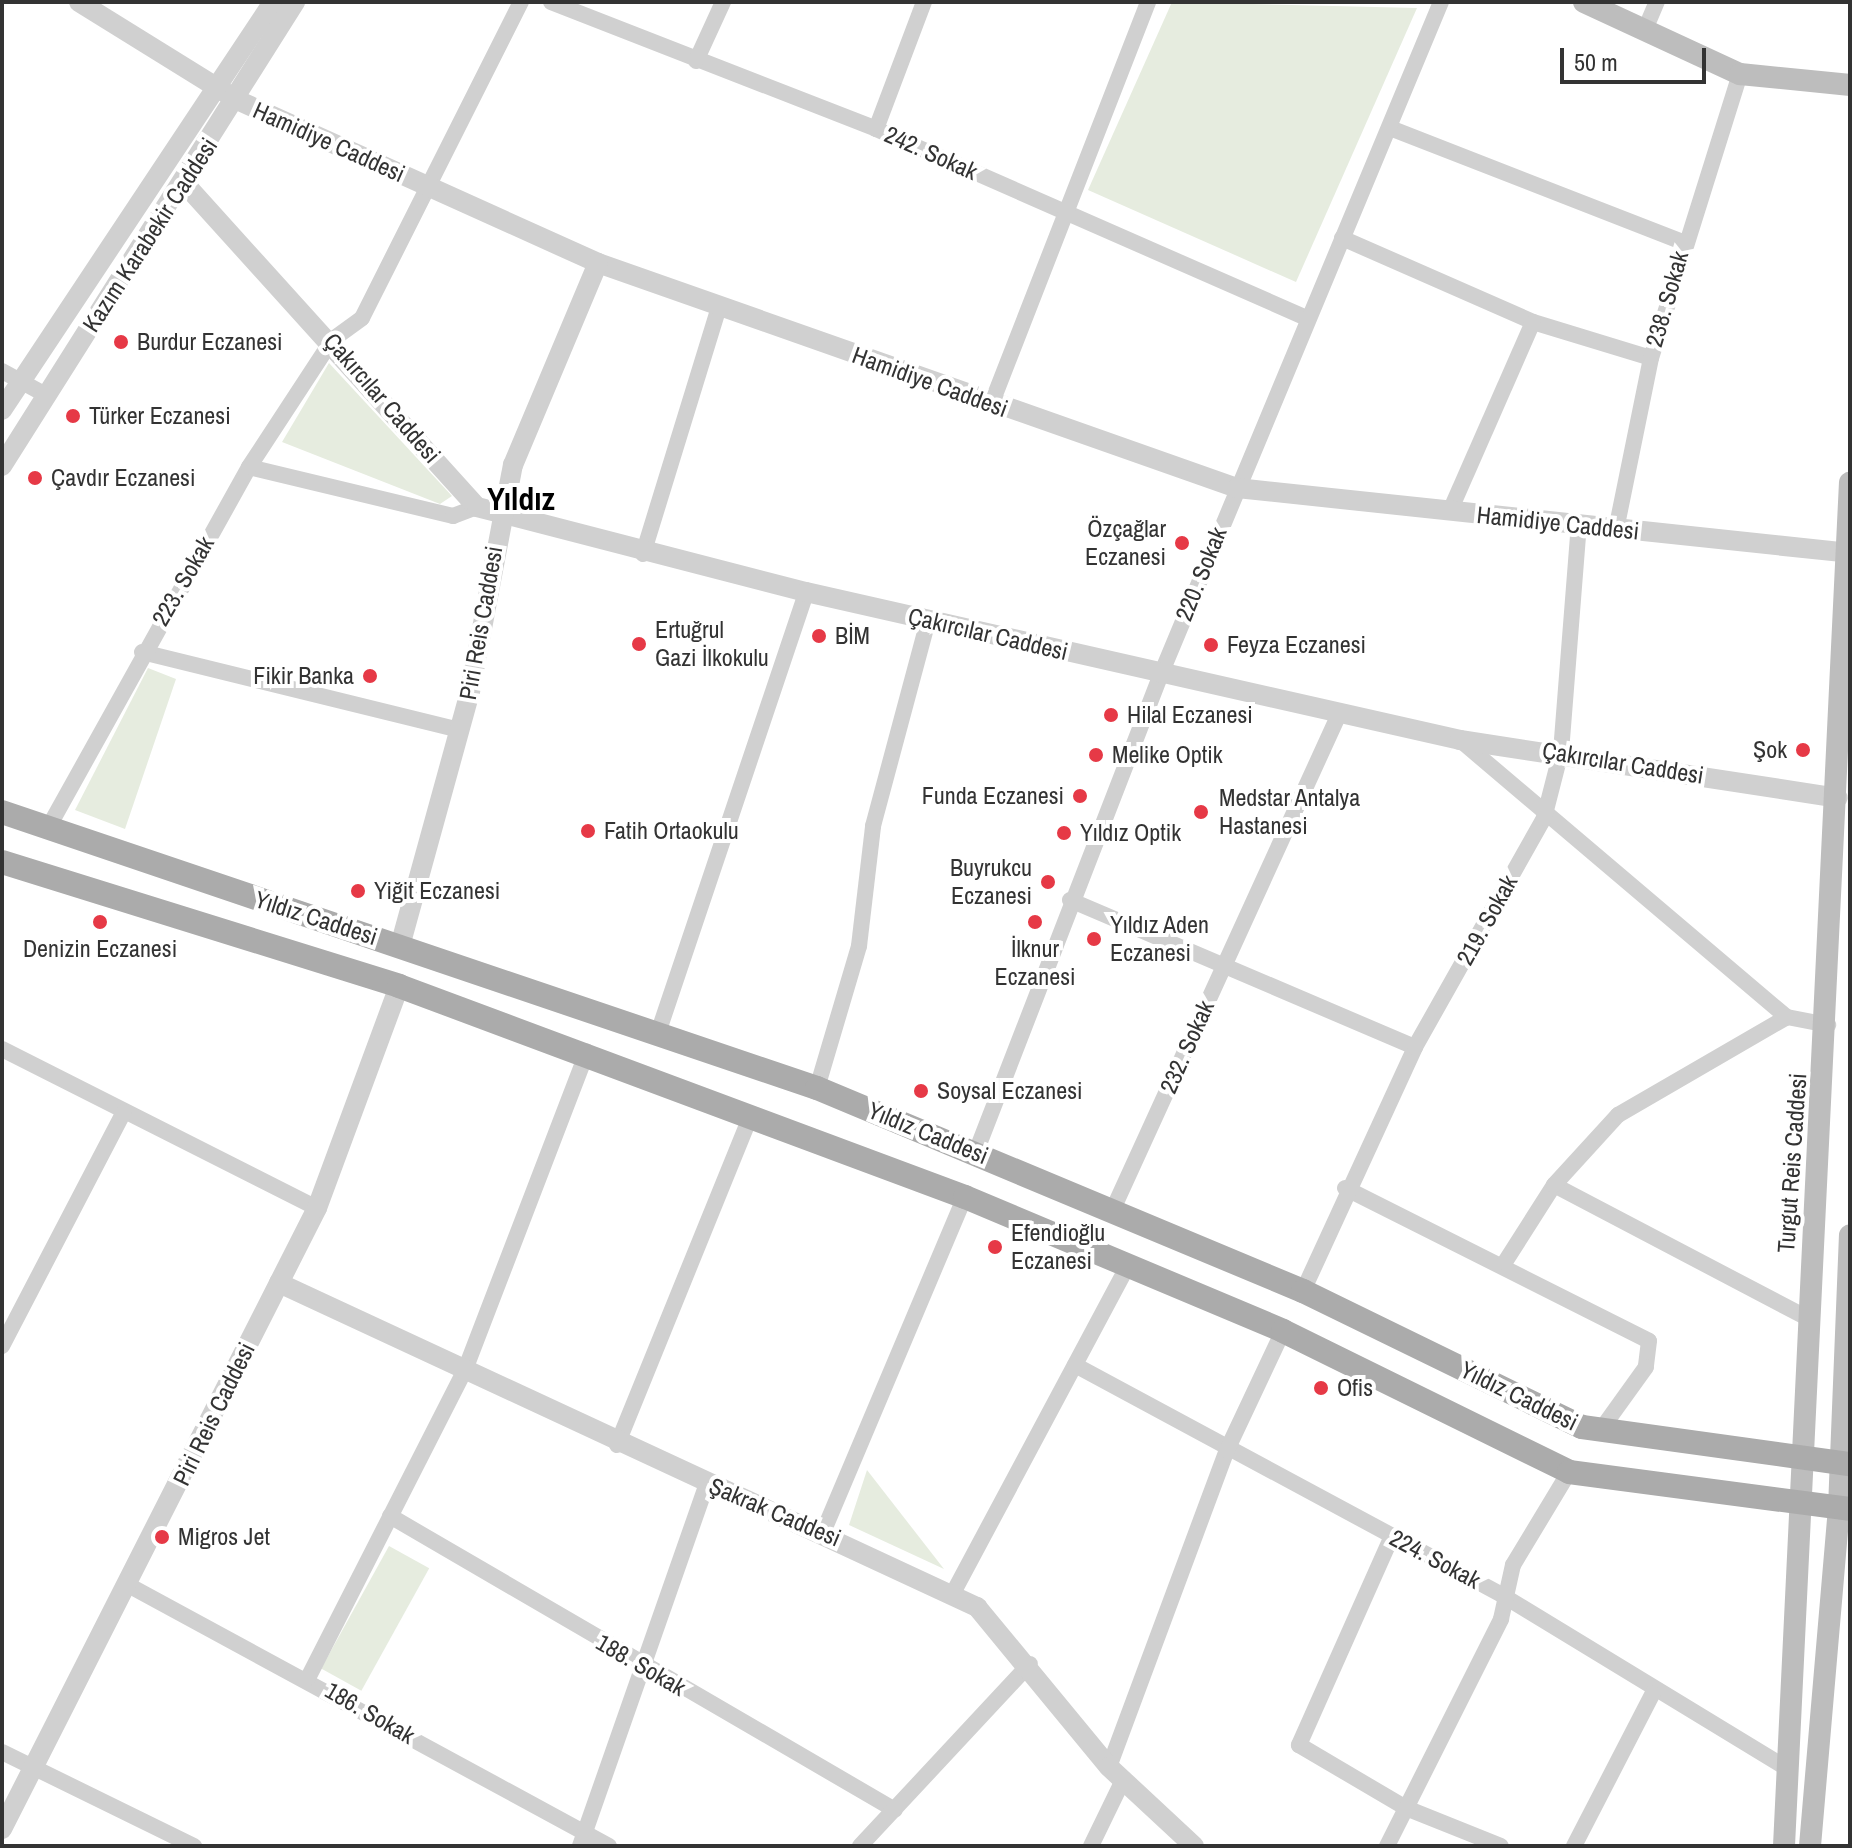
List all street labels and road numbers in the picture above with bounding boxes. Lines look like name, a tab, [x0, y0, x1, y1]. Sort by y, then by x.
street label: Hamidiye Caddesi	[249, 96, 409, 188]
street label: 242. Sokak	[880, 120, 982, 186]
street label: Kazım Karabekir Caddesi	[77, 133, 223, 337]
street label: 238. Sokak	[1640, 248, 1694, 350]
street label: Çakırcılar Caddesi	[318, 327, 446, 469]
street label: Hamidiye Caddesi	[848, 341, 1012, 423]
street label: Hamidiye Caddesi	[1475, 500, 1641, 546]
street label: 220. Sokak	[1169, 523, 1233, 625]
street label: 223. Sokak	[146, 531, 220, 631]
street label: Piri Reis Caddesi	[453, 544, 509, 702]
street label: Çakırcılar Caddesi	[905, 602, 1071, 666]
street label: Çakırcılar Caddesi	[1540, 736, 1706, 790]
street label: 219. Sokak	[1451, 870, 1523, 970]
street label: Yıldız Caddesi	[251, 885, 381, 951]
street label: 232. Sokak	[1154, 996, 1220, 1098]
street label: Turgut Reis Caddesi	[1771, 1072, 1813, 1254]
street label: Yıldız Caddesi	[864, 1096, 992, 1170]
street label: Piri Reis Caddesi	[167, 1338, 261, 1490]
street label: Yıldız Caddesi	[1455, 1355, 1583, 1437]
street label: Şakrak Caddesi	[705, 1471, 845, 1553]
street label: 224. Sokak	[1385, 1523, 1485, 1595]
street label: 188. Sokak	[591, 1628, 691, 1702]
street label: 186. Sokak	[320, 1676, 420, 1750]

